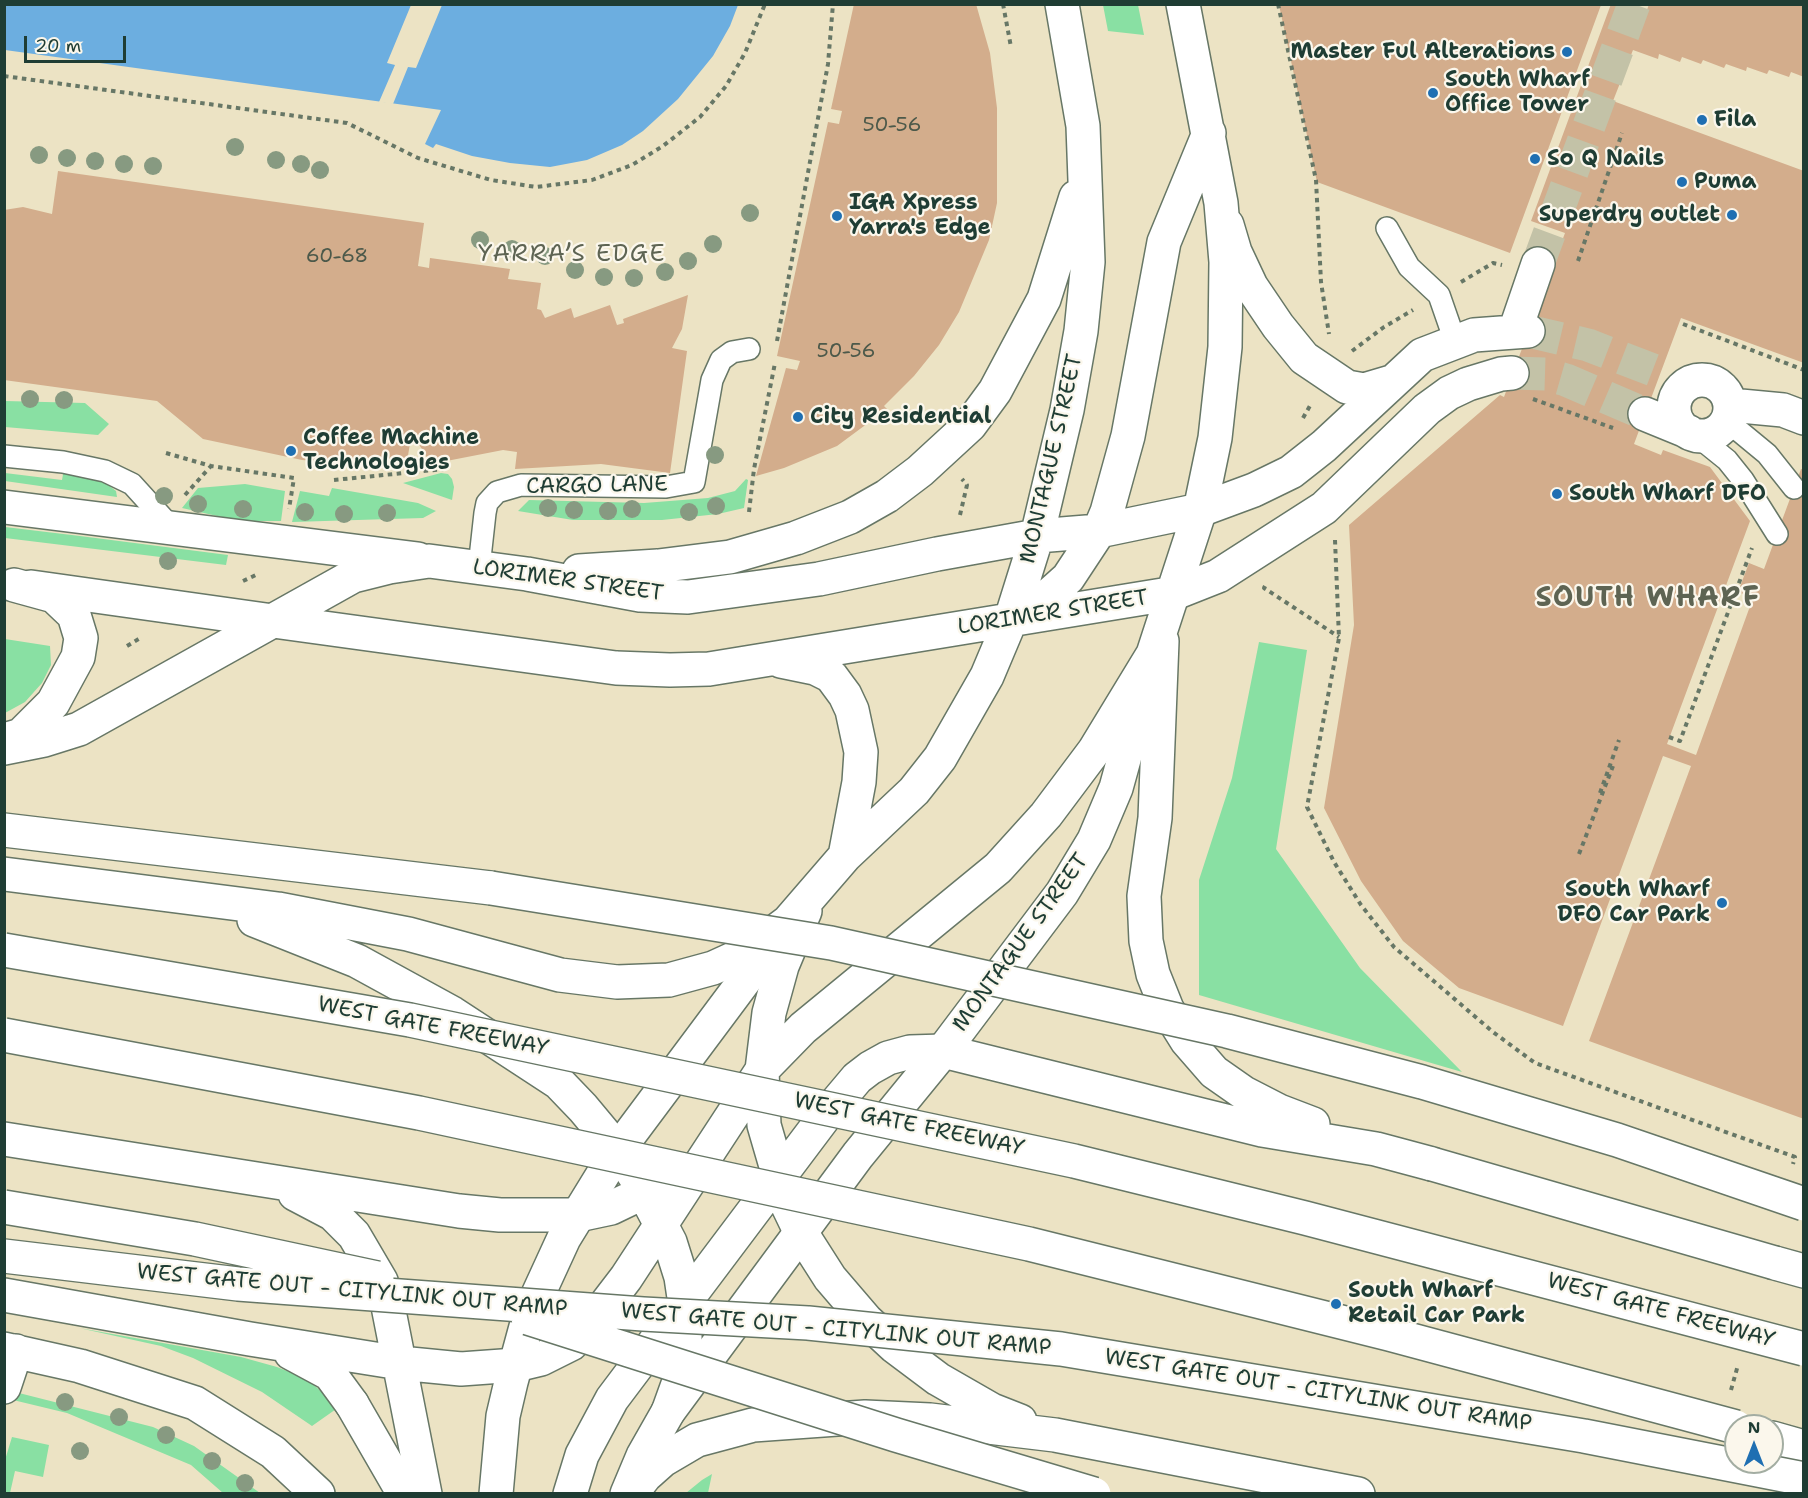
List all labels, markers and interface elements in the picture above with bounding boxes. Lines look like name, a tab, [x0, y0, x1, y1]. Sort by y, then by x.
scale bar	[27, 24, 129, 62]
text: 20 m	[35, 34, 81, 58]
place label: Master Ful Alterations	[1290, 39, 1555, 65]
marker: Master Ful Alterations	[1560, 45, 1574, 59]
place label: South Wharf Office Tower	[1445, 67, 1590, 118]
marker: South Wharf Office Tower	[1426, 86, 1440, 100]
place label: Fila	[1714, 107, 1756, 133]
marker: Fila	[1695, 113, 1709, 127]
house number: 50-56	[863, 114, 921, 138]
place label: So Q Nails	[1547, 146, 1664, 172]
marker: So Q Nails	[1528, 152, 1542, 166]
place label: Puma	[1694, 169, 1756, 195]
marker: Puma	[1675, 175, 1689, 189]
place label: IGA Xpress Yarra's Edge	[849, 190, 991, 242]
place label: Superdry outlet	[1539, 202, 1720, 228]
marker: Superdry outlet	[1725, 208, 1739, 222]
marker: IGA Xpress Yarra's Edge	[830, 209, 844, 223]
district label: YARRA’S EDGE	[478, 241, 666, 269]
house number: 60-68	[306, 245, 368, 269]
house number: 50-56	[817, 340, 875, 364]
street label: MONTAGUE STREET	[1015, 352, 1089, 566]
place label: City Residential	[810, 404, 991, 430]
marker: City Residential	[791, 410, 805, 424]
place label: Coffee Machine Technologies	[303, 425, 479, 476]
marker: Coffee Machine Technologies	[284, 444, 298, 458]
street label: CARGO LANE	[526, 472, 668, 500]
place label: South Wharf DFO	[1569, 481, 1766, 507]
marker: South Wharf DFO	[1550, 487, 1564, 501]
street label: LORIMER STREET	[471, 555, 665, 607]
district label: SOUTH WHARF	[1535, 582, 1761, 616]
street label: LORIMER STREET	[956, 585, 1150, 641]
street label: MONTAGUE STREET	[947, 849, 1095, 1037]
place label: South Wharf DFO Car Park	[1557, 877, 1710, 928]
marker: South Wharf DFO Car Park	[1715, 896, 1729, 910]
street label: WEST GATE FREEWAY	[315, 992, 551, 1062]
street label: WEST GATE FREEWAY	[791, 1088, 1027, 1162]
street label: WEST GATE OUT - CITYLINK OUT RAMP	[136, 1259, 568, 1323]
street label: WEST GATE FREEWAY	[1544, 1268, 1778, 1354]
place label: South Wharf Retail Car Park	[1348, 1278, 1525, 1330]
marker: South Wharf Retail Car Park	[1329, 1297, 1343, 1311]
street label: WEST GATE OUT - CITYLINK OUT RAMP	[620, 1298, 1052, 1362]
street label: WEST GATE OUT - CITYLINK OUT RAMP	[1103, 1344, 1533, 1438]
north arrow	[1724, 1414, 1784, 1474]
text: N	[1748, 1417, 1760, 1438]

